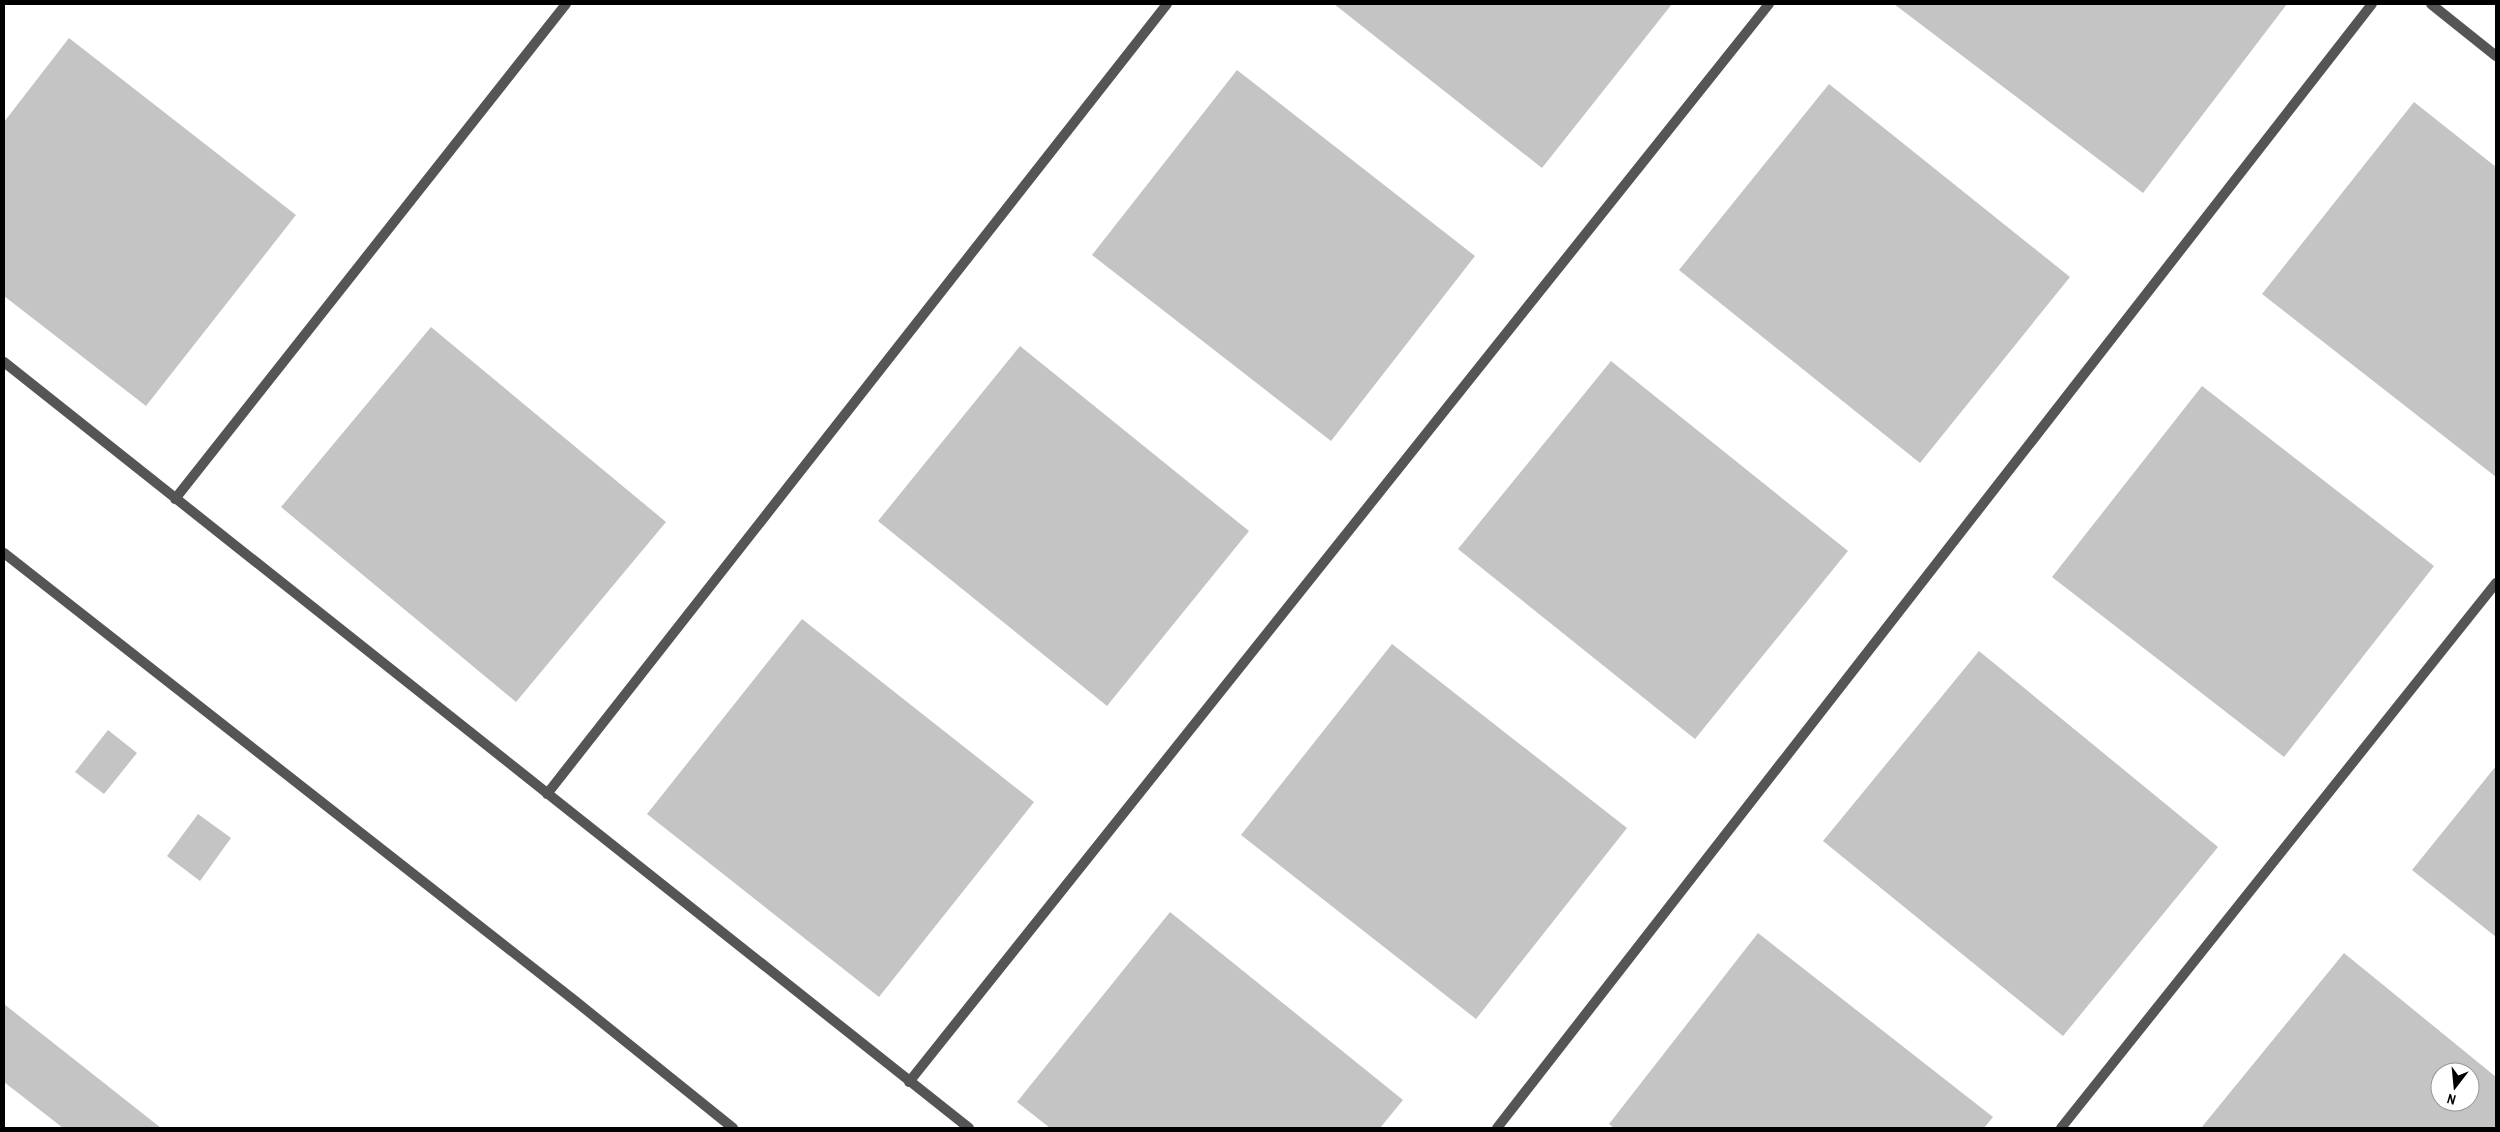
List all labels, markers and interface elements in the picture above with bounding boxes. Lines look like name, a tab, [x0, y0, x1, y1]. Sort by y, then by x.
north arrow	[2430, 1062, 2480, 1112]
text: N	[2445, 1090, 2458, 1109]

